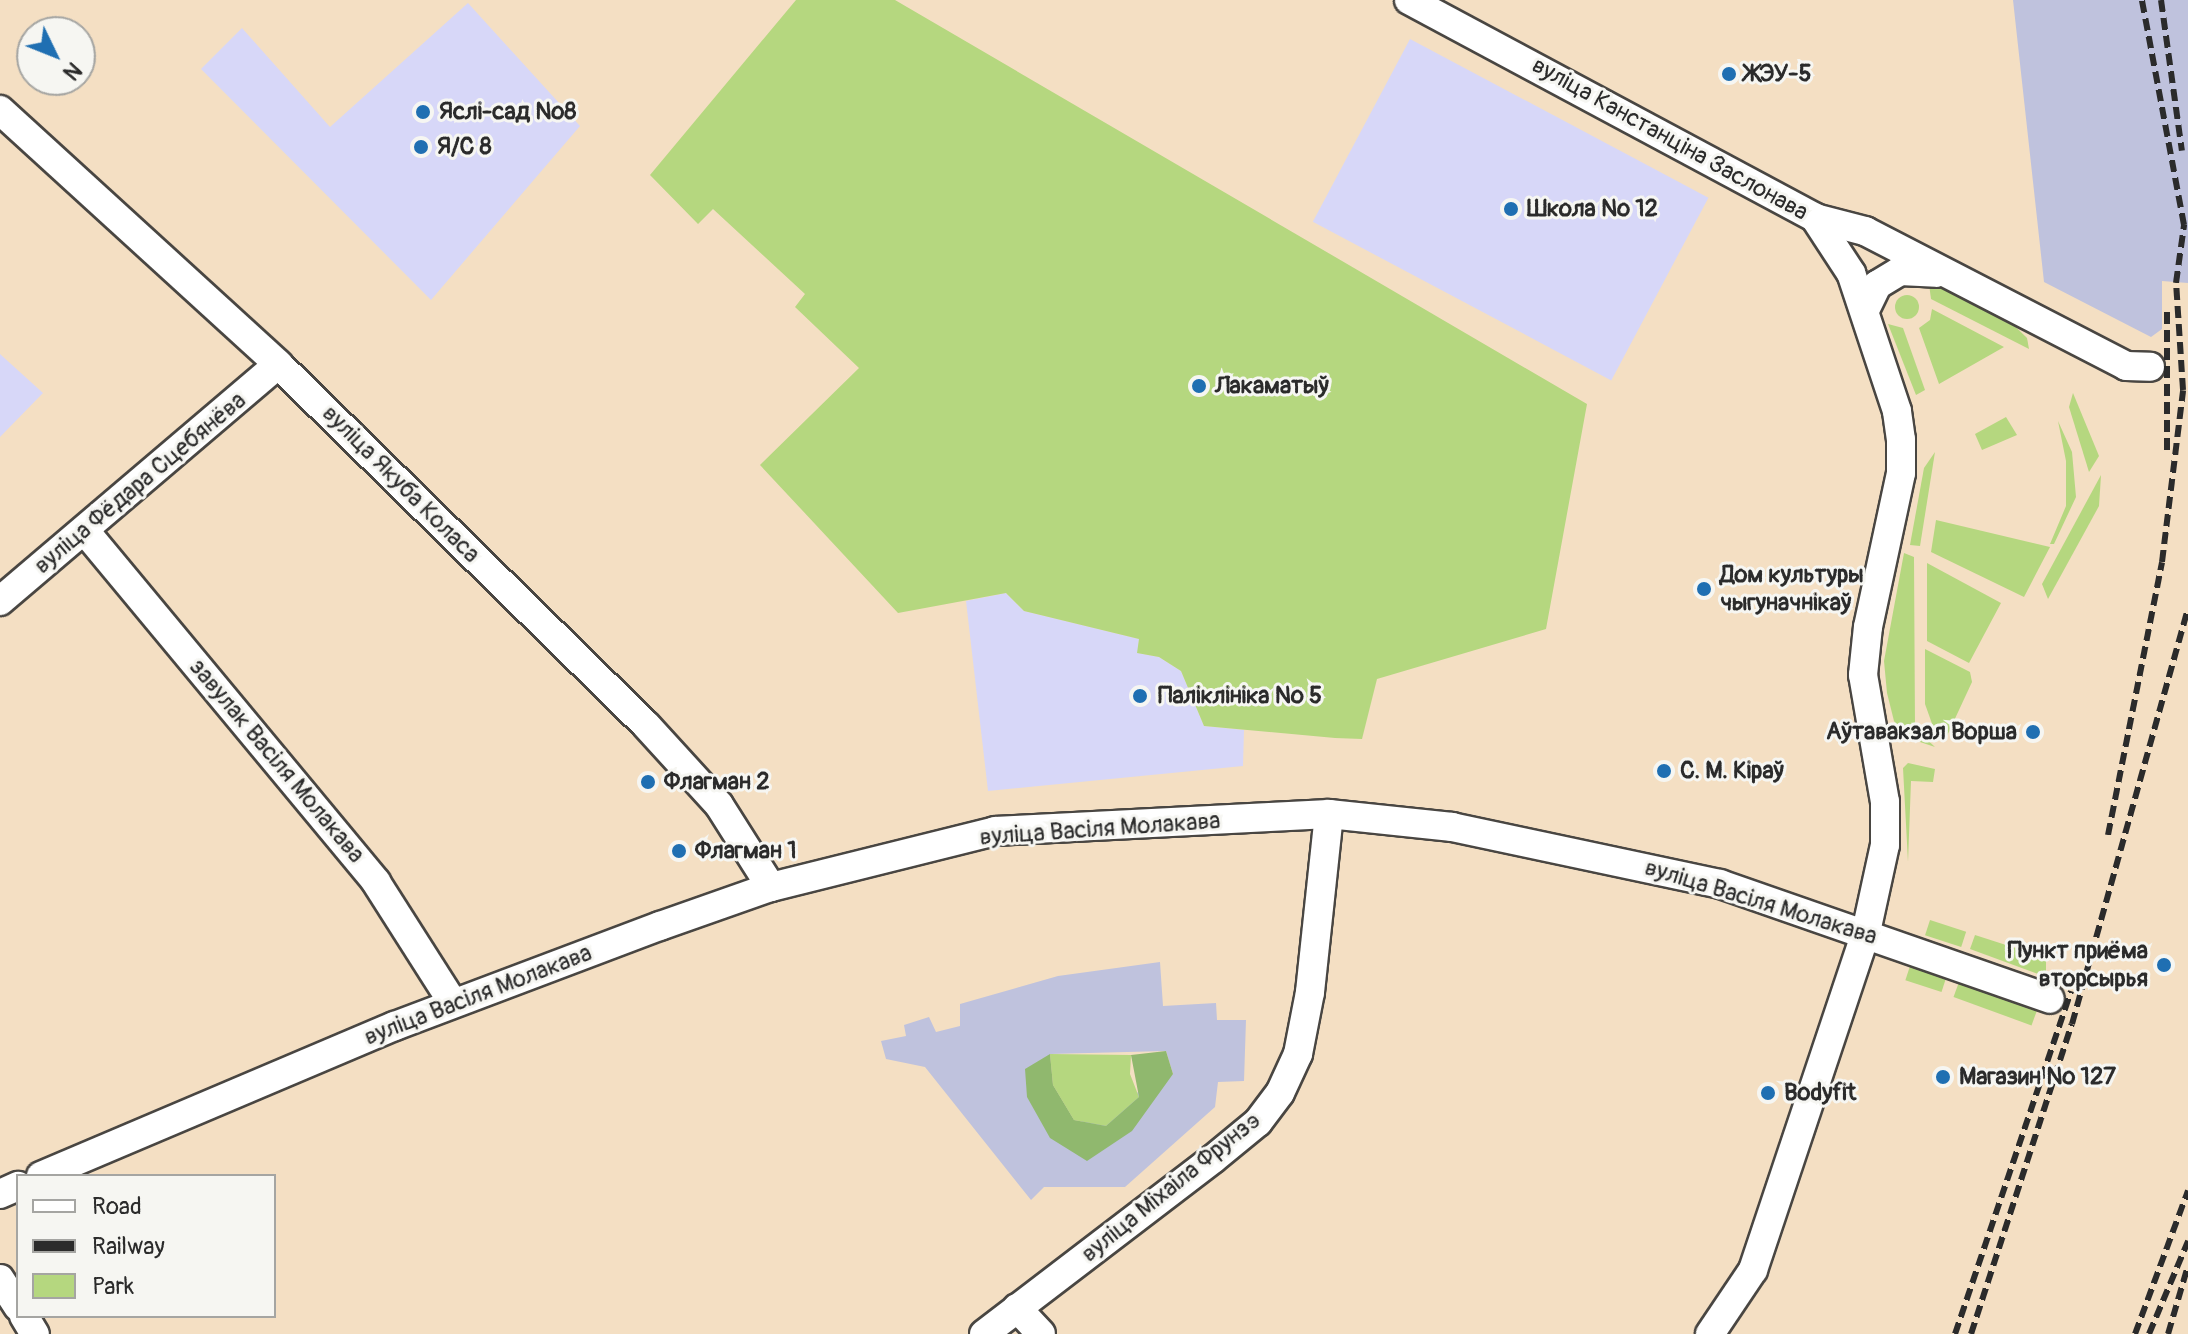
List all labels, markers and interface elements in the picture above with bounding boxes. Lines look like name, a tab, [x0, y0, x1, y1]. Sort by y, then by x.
north arrow	[16, 16, 96, 96]
street label: вуліца Канстанціна Заслонава	[1527, 51, 1813, 227]
text: N	[57, 56, 87, 86]
place label: ЖЭУ-5	[1745, 60, 1811, 88]
marker: ЖЭУ-5	[1720, 65, 1738, 83]
place label: Яслі-сад №8	[439, 98, 576, 126]
marker: Яслі-сад №8	[414, 103, 432, 121]
place label: Я/С 8	[437, 133, 492, 161]
marker: Я/С 8	[412, 138, 430, 156]
place label: Школа № 12	[1527, 195, 1658, 223]
marker: Школа № 12	[1502, 200, 1520, 218]
place label: Лакаматыў	[1215, 372, 1329, 400]
marker: Лакаматыў	[1190, 377, 1208, 395]
street label: вуліца Фёдара Сцебянёва	[28, 386, 252, 580]
street label: вуліца Якуба Коласа	[316, 399, 486, 569]
place label: Дом культуры чыгуначнікаў	[1720, 561, 1864, 617]
marker: Дом культуры чыгуначнікаў	[1695, 580, 1713, 598]
street label: завулак Васіля Молакава	[183, 653, 371, 869]
place label: Паліклініка № 5	[1158, 682, 1322, 710]
marker: Паліклініка № 5	[1129, 685, 1151, 707]
place label: Аўтавакзал Ворша	[1826, 718, 2017, 746]
marker: Аўтавакзал Ворша	[2024, 723, 2042, 741]
place label: С. М. Кіраў	[1680, 757, 1784, 785]
marker: С. М. Кіраў	[1655, 762, 1673, 780]
place label: Флагман 2	[664, 768, 770, 796]
marker: Флагман 2	[639, 773, 657, 791]
street label: вуліца Васіля Молакава	[979, 806, 1221, 852]
place label: Флагман 1	[695, 837, 797, 865]
marker: Флагман 1	[670, 842, 688, 860]
street label: вуліца Васіля Молакава	[1641, 853, 1881, 951]
place label: Пункт приёма вторсырья	[2008, 937, 2148, 993]
street label: вуліца Васіля Молакава	[360, 938, 596, 1052]
marker: Пункт приёма вторсырья	[2155, 956, 2173, 974]
place label: Магазин № 127	[1959, 1063, 2116, 1091]
marker: Магазин № 127	[1934, 1068, 1952, 1086]
place label: Bodyfit	[1784, 1079, 1856, 1107]
marker: Bodyfit	[1759, 1084, 1777, 1102]
street label: вуліца Міхаіла Фрунзэ	[1076, 1106, 1266, 1268]
legend	[16, 1174, 276, 1318]
text: Road	[92, 1192, 142, 1221]
text: Railway	[92, 1232, 165, 1261]
text: Park	[92, 1272, 134, 1301]

